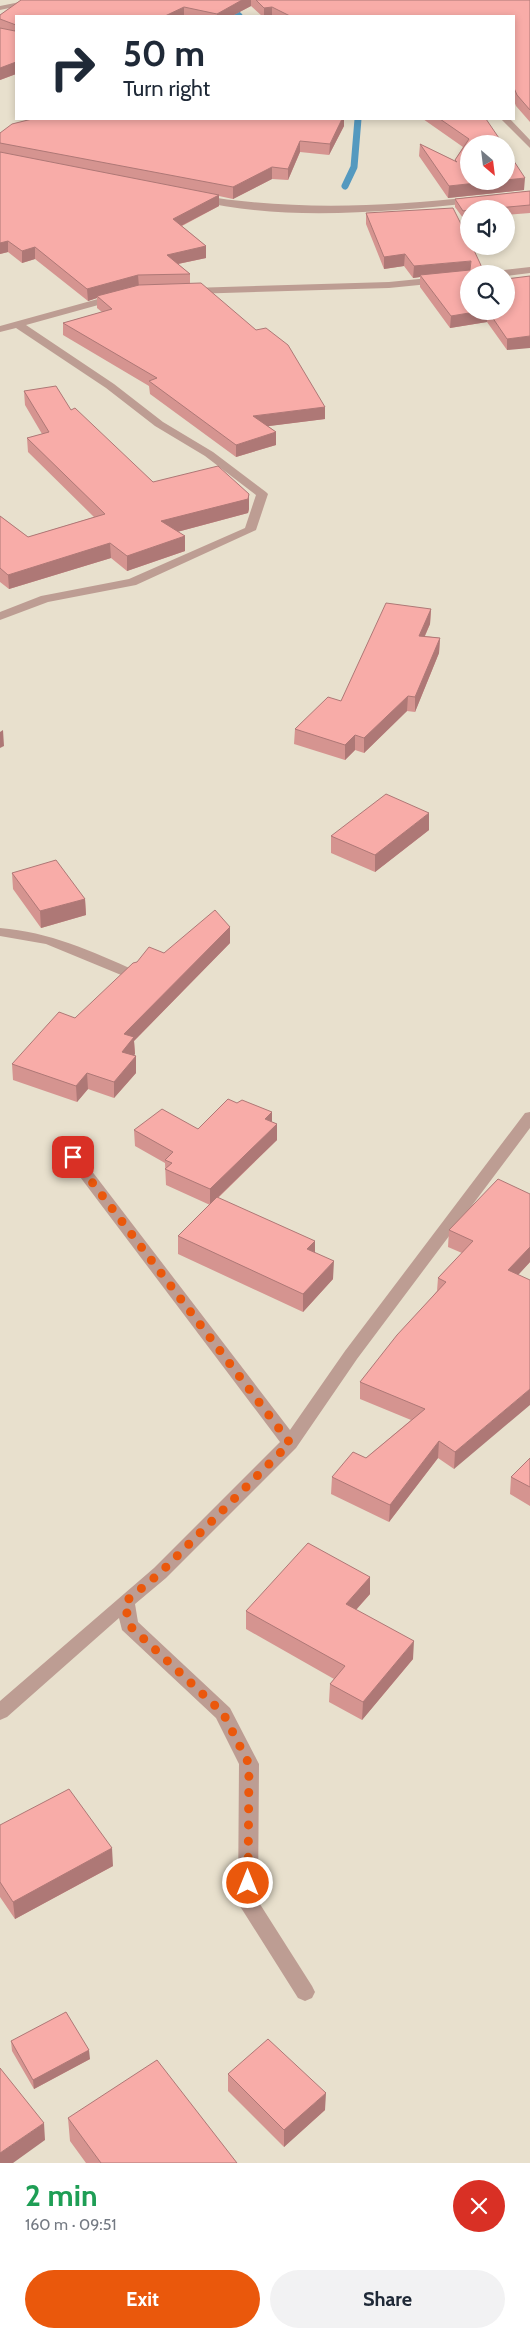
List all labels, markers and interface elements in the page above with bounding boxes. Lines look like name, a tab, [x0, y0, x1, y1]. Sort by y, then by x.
text: 50 m	[123, 32, 205, 75]
icon: right	[40, 35, 105, 100]
text: Turn right	[123, 75, 210, 102]
north arrow	[460, 135, 515, 190]
map controls	[460, 135, 515, 320]
button: sound	[460, 200, 515, 255]
button: search	[460, 265, 515, 320]
pin	[52, 1136, 94, 1178]
icon: arrive	[59, 1143, 87, 1171]
position arrow	[221, 1856, 273, 1908]
text: 2 min	[25, 2177, 97, 2214]
button: close	[453, 2180, 505, 2232]
text: 160 m · 09:51	[25, 2215, 117, 2234]
button: Exit	[25, 2270, 260, 2328]
button: Share	[270, 2270, 505, 2328]

